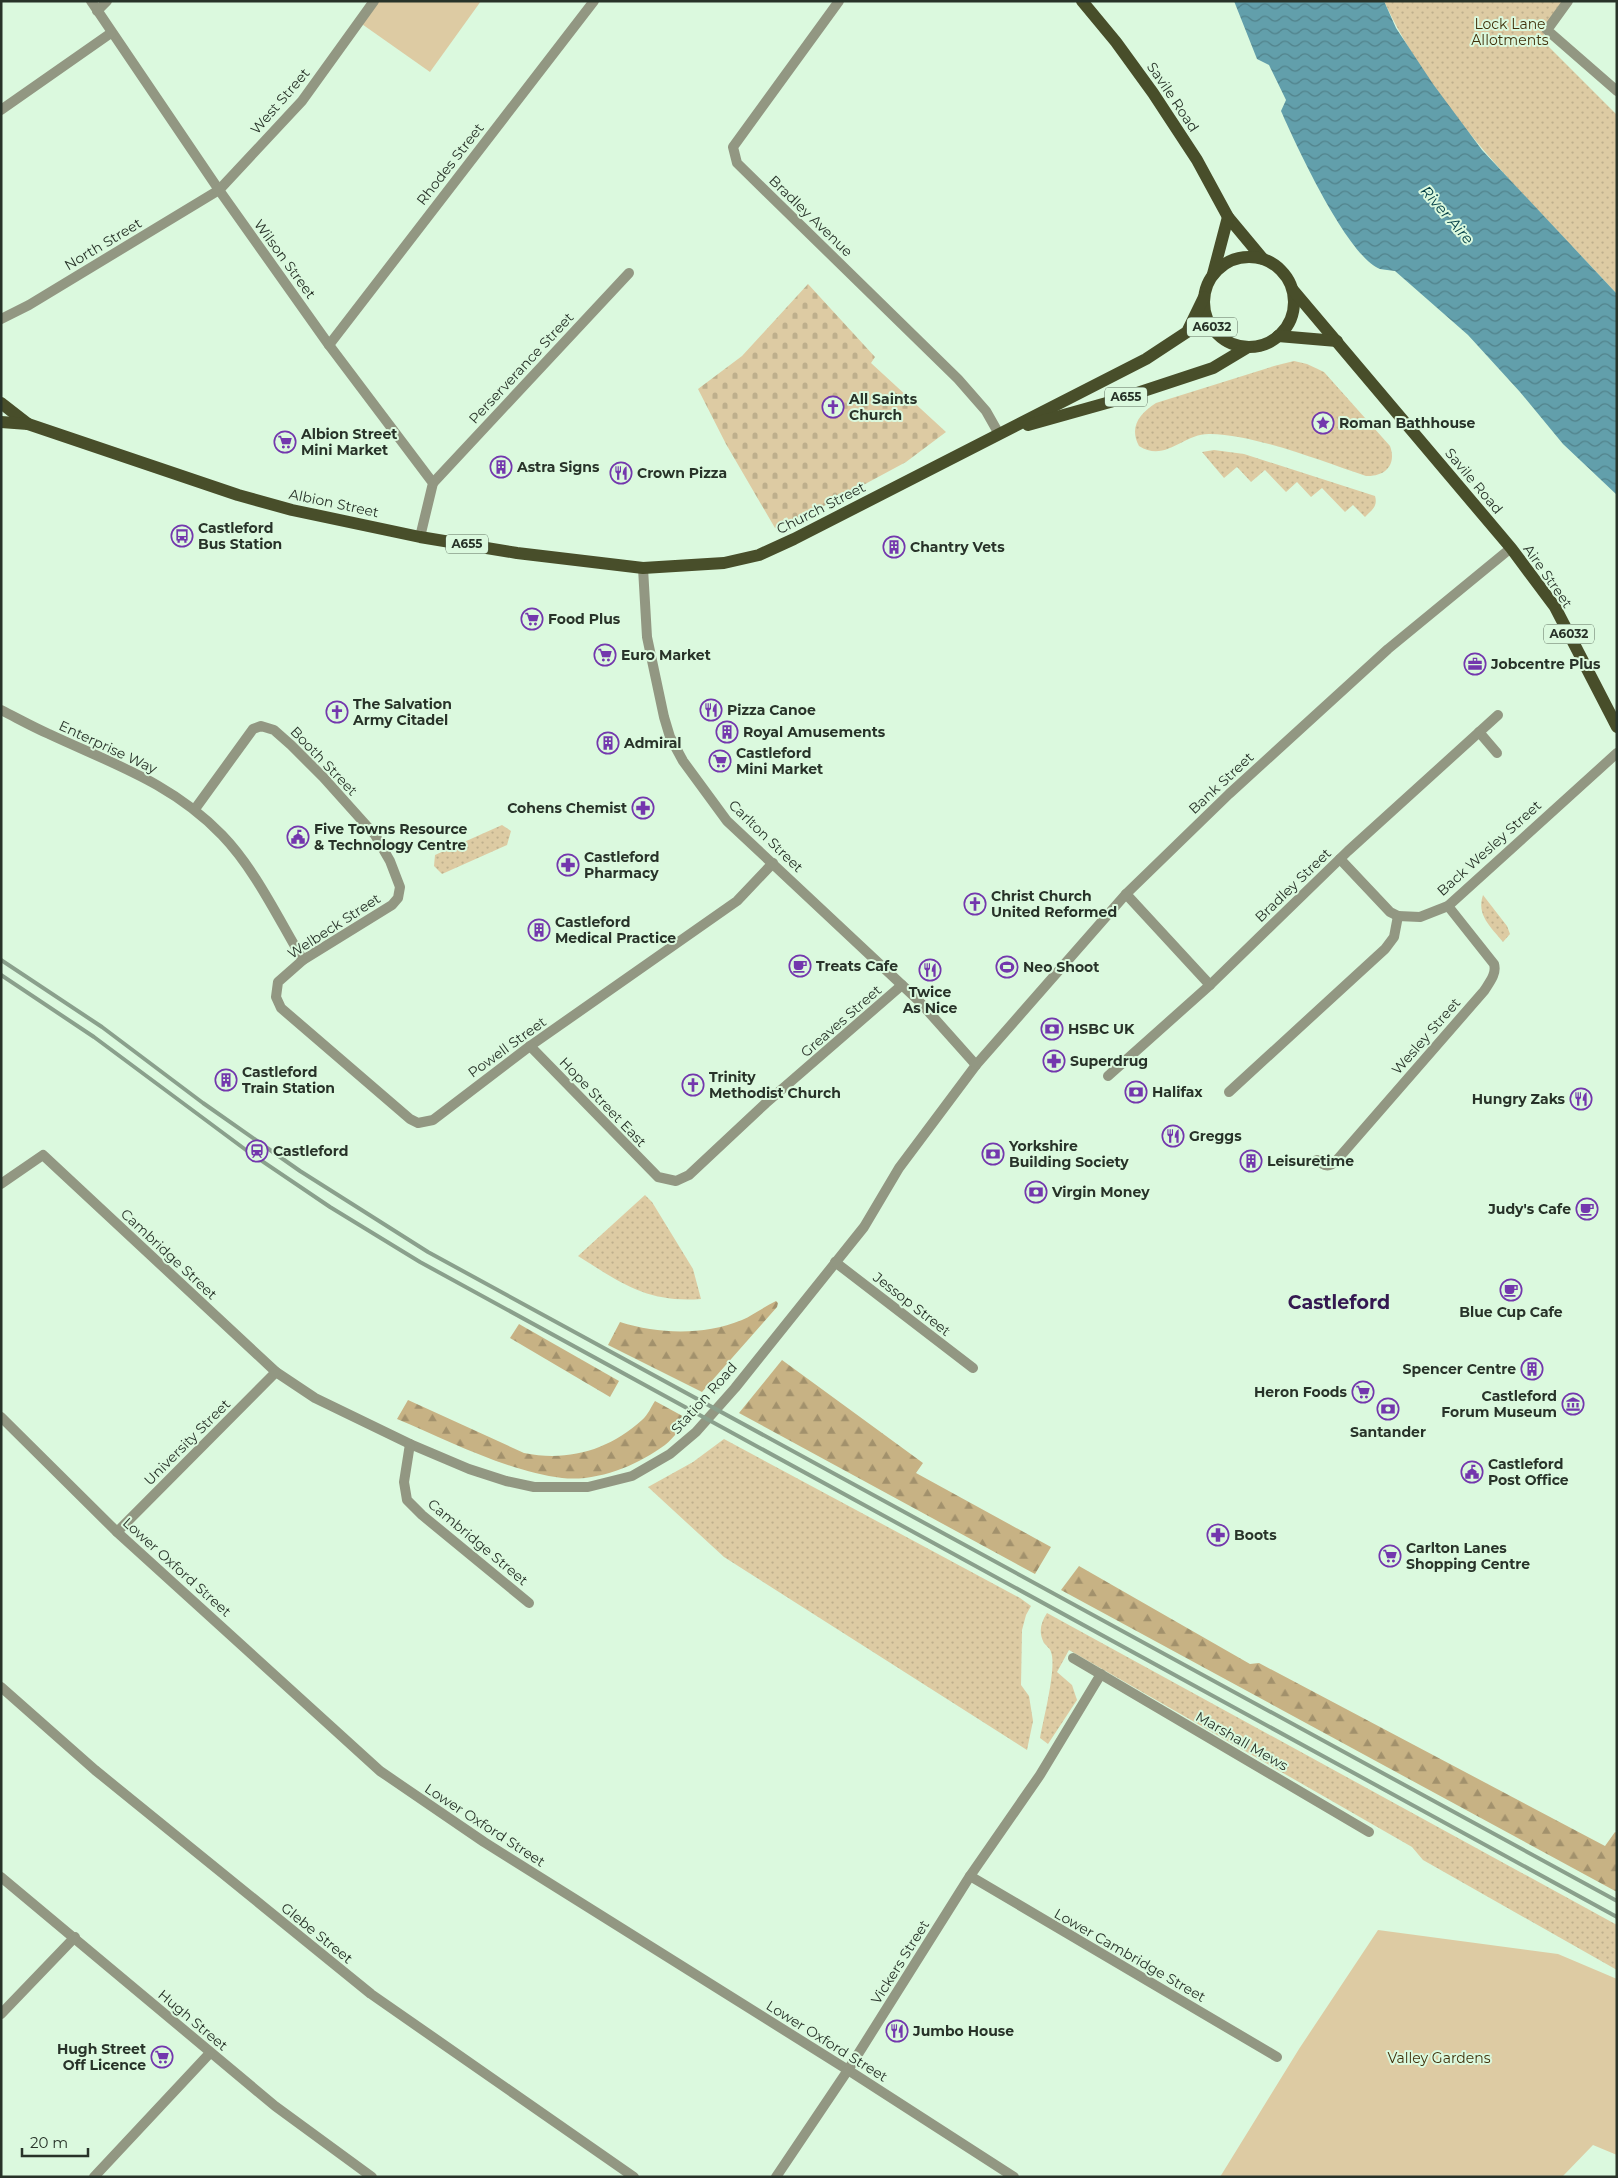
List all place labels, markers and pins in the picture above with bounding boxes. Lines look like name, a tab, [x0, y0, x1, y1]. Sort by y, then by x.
place label: All Saints Church	[848, 390, 918, 424]
church icon: All Saints Church	[821, 395, 845, 419]
place icon: Roman Bathhouse	[1311, 411, 1335, 435]
place label: Roman Bathhouse	[1339, 414, 1475, 432]
place label: Albion Street Mini Market	[300, 425, 397, 459]
supermarket icon: Albion Street Mini Market	[273, 430, 297, 454]
building icon: Astra Signs	[489, 455, 513, 479]
place label: Astra Signs	[516, 458, 600, 476]
restaurant icon: Crown Pizza	[609, 461, 633, 485]
place label: Crown Pizza	[637, 464, 727, 482]
place label: Castleford Bus Station	[198, 519, 282, 553]
bus stop icon: Castleford Bus Station	[170, 524, 194, 548]
building icon: Chantry Vets	[882, 535, 906, 559]
place label: Chantry Vets	[910, 538, 1005, 556]
supermarket icon: Food Plus	[520, 607, 544, 631]
place label: Food Plus	[548, 610, 621, 628]
supermarket icon: Euro Market	[593, 643, 617, 667]
place label: Euro Market	[621, 646, 711, 664]
office icon: Jobcentre Plus	[1463, 652, 1487, 676]
place label: Jobcentre Plus	[1490, 655, 1601, 673]
place label: The Salvation Army Citadel	[352, 695, 452, 729]
restaurant icon: Pizza Canoe	[699, 698, 723, 722]
church icon: The Salvation Army Citadel	[325, 700, 349, 724]
place label: Pizza Canoe	[727, 701, 816, 719]
building icon: Royal Amusements	[715, 720, 739, 744]
place label: Royal Amusements	[743, 723, 886, 741]
building icon: Admiral	[596, 731, 620, 755]
place label: Admiral	[623, 734, 682, 752]
place label: Castleford Mini Market	[736, 744, 823, 778]
supermarket icon: Castleford Mini Market	[708, 749, 732, 773]
pharmacy icon: Cohens Chemist	[631, 796, 655, 820]
place label: Cohens Chemist	[507, 799, 627, 817]
place label: Five Towns Resource & Technology Centre	[314, 820, 468, 854]
public building icon: Five Towns Resource & Technology Centre	[286, 825, 310, 849]
place label: Castleford Pharmacy	[584, 848, 659, 882]
pharmacy icon: Castleford Pharmacy	[556, 853, 580, 877]
place label: Christ Church United Reformed	[991, 887, 1117, 921]
church icon: Christ Church United Reformed	[963, 892, 987, 916]
place label: Castleford Medical Practice	[555, 913, 676, 947]
building icon: Castleford Medical Practice	[527, 918, 551, 942]
cafe icon: Treats Cafe	[788, 954, 812, 978]
sports icon: Neo Shoot	[995, 955, 1019, 979]
place label: Treats Cafe	[816, 957, 898, 975]
restaurant icon: Twice As Nice	[918, 958, 942, 982]
place label: Neo Shoot	[1023, 958, 1099, 976]
place label: Twice As Nice	[902, 983, 957, 1017]
bank icon: HSBC UK	[1040, 1017, 1064, 1041]
place label: HSBC UK	[1068, 1020, 1135, 1038]
pharmacy icon: Superdrug	[1042, 1049, 1066, 1073]
place label: Superdrug	[1070, 1052, 1148, 1070]
place label: Castleford Train Station	[242, 1063, 335, 1097]
building icon: Castleford Train Station	[214, 1068, 238, 1092]
place label: Trinity Methodist Church	[709, 1068, 841, 1102]
church icon: Trinity Methodist Church	[681, 1073, 705, 1097]
bank icon: Halifax	[1124, 1080, 1148, 1104]
place label: Halifax	[1152, 1083, 1203, 1101]
restaurant icon: Hungry Zaks	[1569, 1087, 1593, 1111]
place label: Hungry Zaks	[1472, 1090, 1566, 1108]
restaurant icon: Greggs	[1161, 1124, 1185, 1148]
place label: Greggs	[1189, 1127, 1242, 1145]
place label: Yorkshire Building Society	[1008, 1137, 1129, 1171]
station icon: Castleford	[245, 1139, 269, 1163]
place label: Castleford	[273, 1142, 348, 1160]
bank icon: Yorkshire Building Society	[981, 1142, 1005, 1166]
building icon: Leisuretime	[1239, 1149, 1263, 1173]
place label: Leisuretime	[1267, 1152, 1354, 1170]
bank icon: Virgin Money	[1024, 1180, 1048, 1204]
place label: Virgin Money	[1051, 1183, 1150, 1201]
cafe icon: Judy's Cafe	[1575, 1197, 1599, 1221]
place label: Judy's Cafe	[1487, 1200, 1571, 1218]
cafe icon: Blue Cup Cafe	[1499, 1278, 1523, 1302]
place label: Blue Cup Cafe	[1459, 1303, 1563, 1321]
building icon: Spencer Centre	[1520, 1357, 1544, 1381]
place label: Spencer Centre	[1403, 1360, 1516, 1378]
supermarket icon: Heron Foods	[1351, 1380, 1375, 1404]
place label: Heron Foods	[1254, 1383, 1348, 1401]
place label: Castleford Forum Museum	[1441, 1387, 1557, 1421]
museum icon: Castleford Forum Museum	[1561, 1392, 1585, 1416]
bank icon: Santander	[1376, 1397, 1400, 1421]
place label: Santander	[1350, 1423, 1426, 1441]
place label: Castleford Post Office	[1488, 1455, 1569, 1489]
public building icon: Castleford Post Office	[1460, 1460, 1484, 1484]
pharmacy icon: Boots	[1206, 1523, 1230, 1547]
place label: Boots	[1234, 1526, 1277, 1544]
place label: Carlton Lanes Shopping Centre	[1406, 1539, 1530, 1573]
supermarket icon: Carlton Lanes Shopping Centre	[1378, 1544, 1402, 1568]
restaurant icon: Jumbo House	[885, 2019, 909, 2043]
place label: Jumbo House	[912, 2022, 1014, 2040]
place label: Hugh Street Off Licence	[57, 2040, 146, 2074]
supermarket icon: Hugh Street Off Licence	[150, 2045, 174, 2069]

